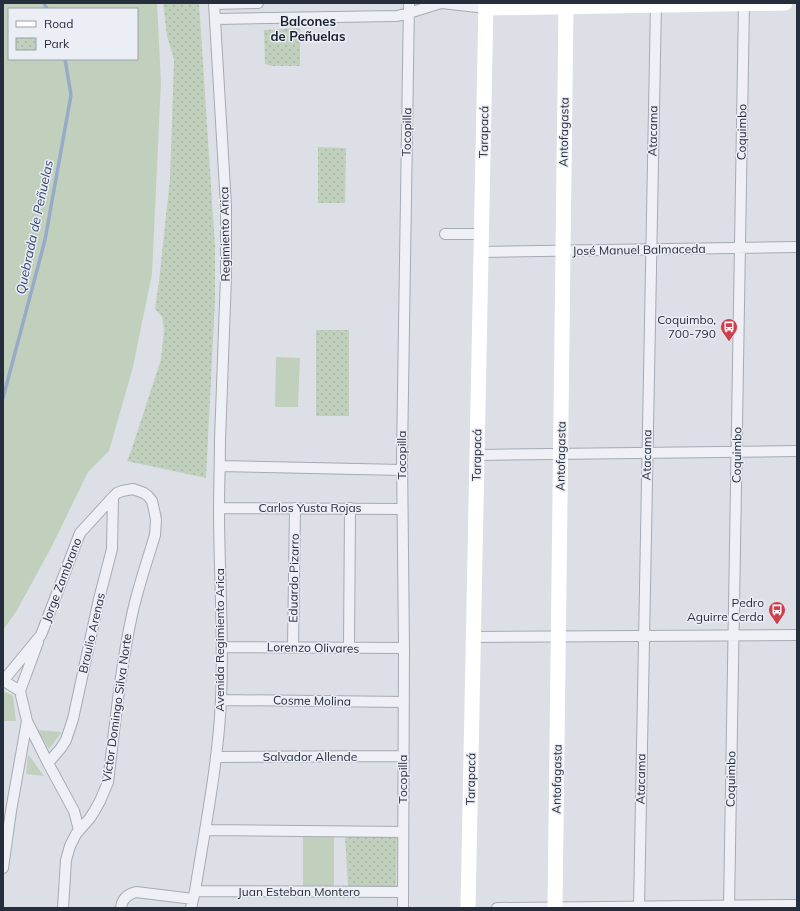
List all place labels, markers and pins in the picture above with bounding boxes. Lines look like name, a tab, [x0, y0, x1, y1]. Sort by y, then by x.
place label: Coquimbo, 700-790	[657, 312, 716, 341]
bus stop icon: Coquimbo, 700-790	[719, 317, 739, 342]
place label: Pedro Aguirre Cerda	[687, 595, 764, 624]
bus stop icon: Pedro Aguirre Cerda	[767, 600, 787, 625]

